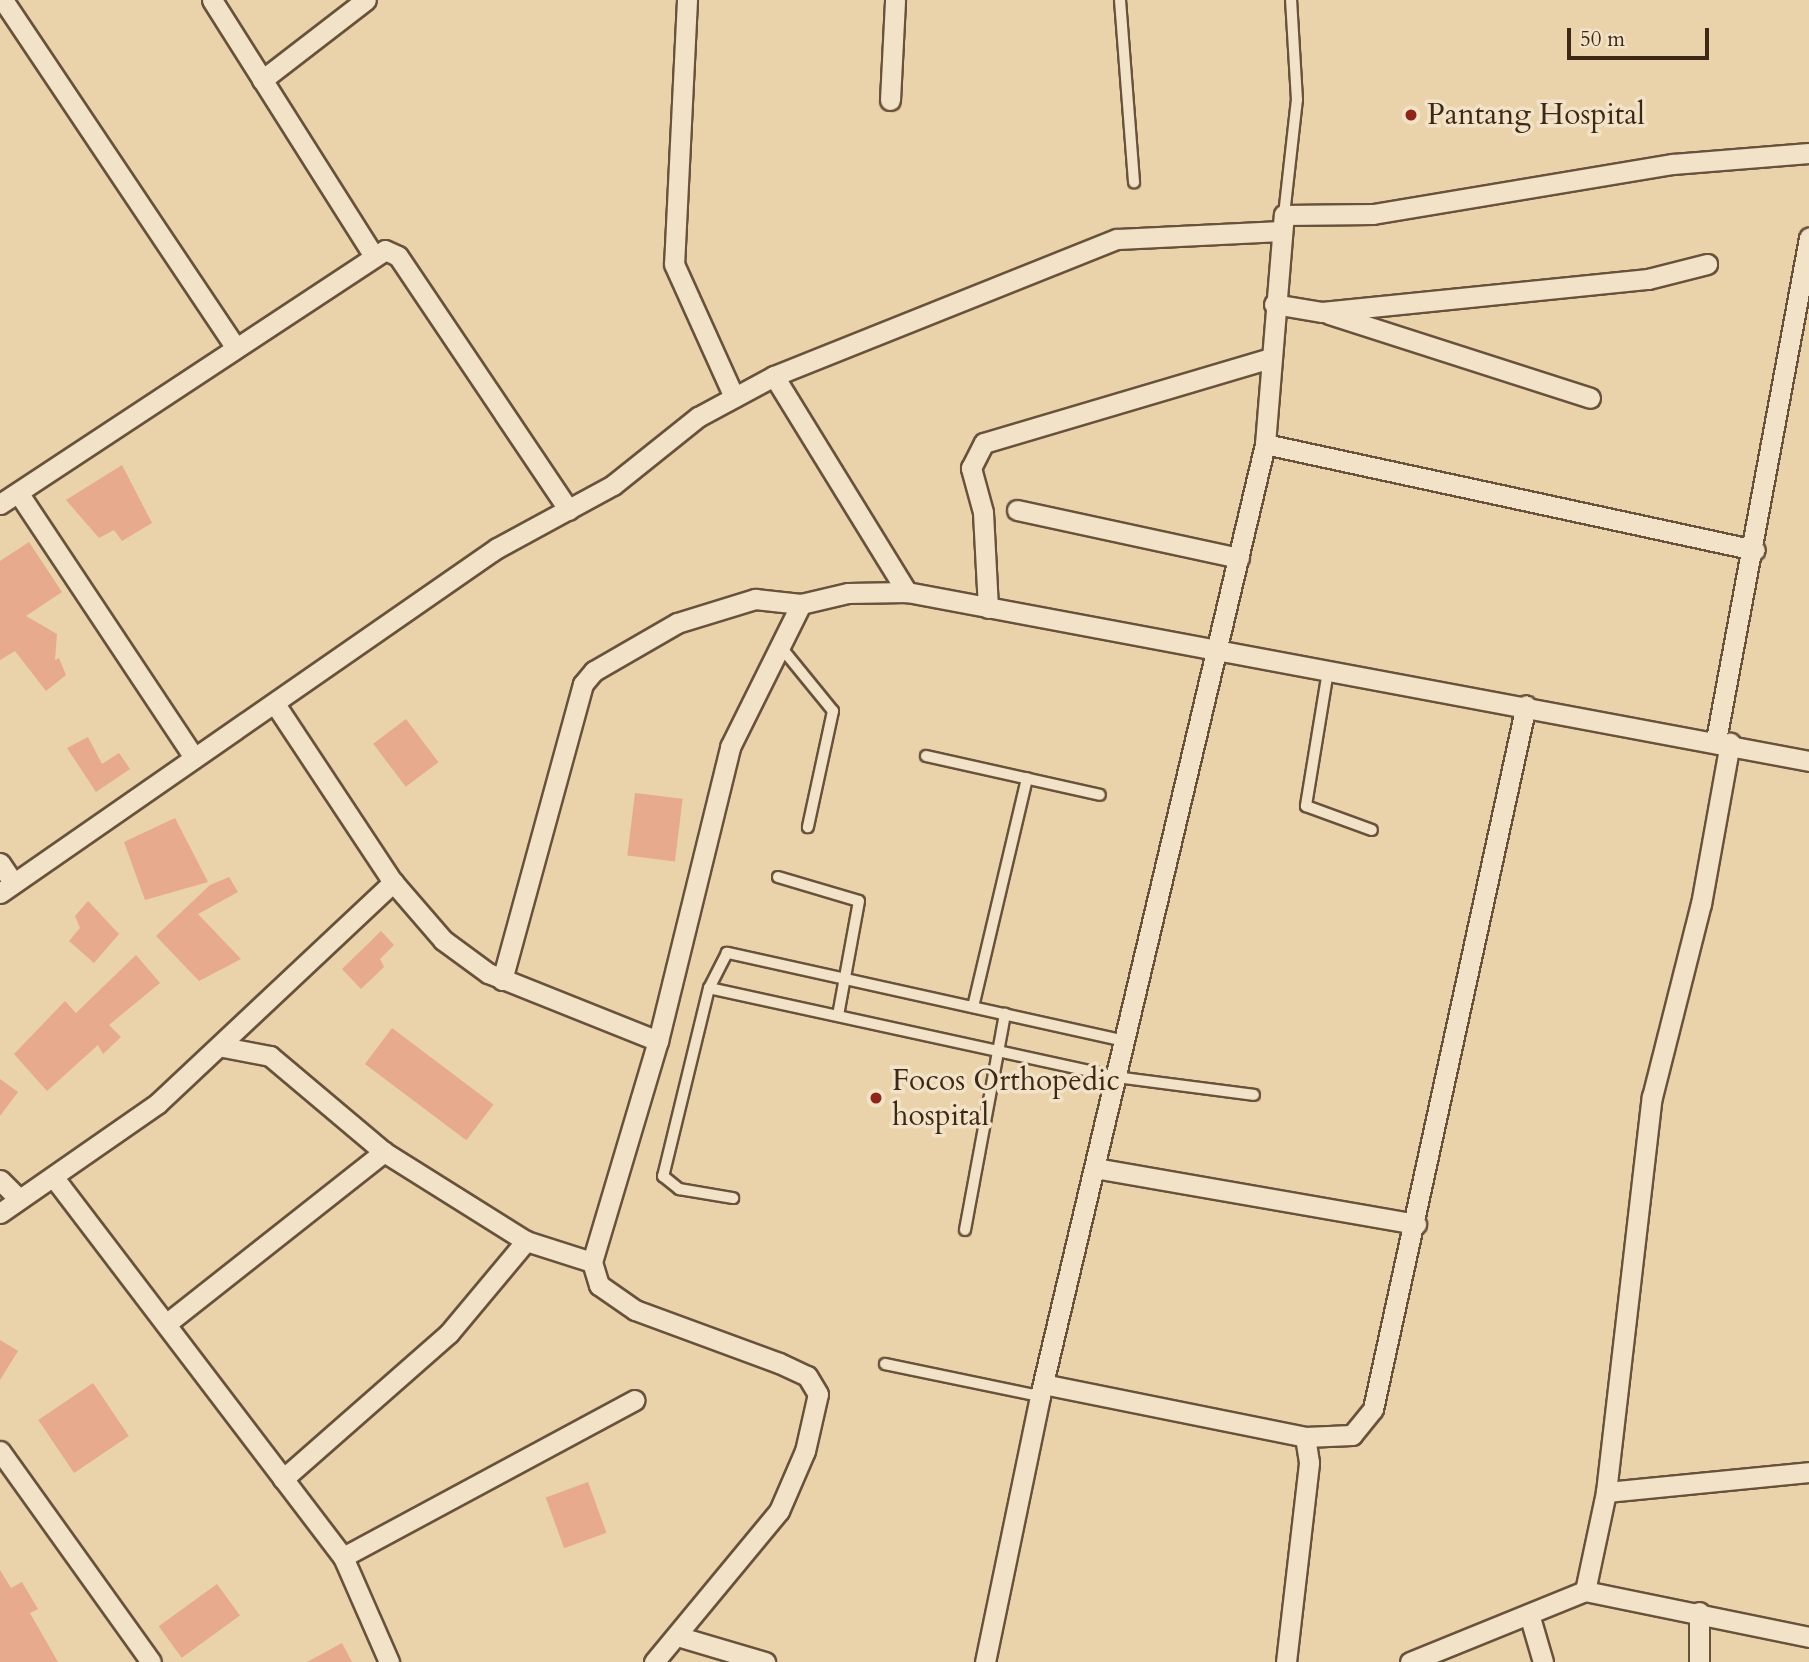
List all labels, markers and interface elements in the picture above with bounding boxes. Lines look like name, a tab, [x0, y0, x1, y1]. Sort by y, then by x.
scale bar	[1571, 14, 1713, 58]
text: 50 m	[1580, 25, 1625, 54]
place label: Pantang Hospital	[1427, 97, 1645, 133]
marker: Pantang Hospital	[1401, 105, 1421, 125]
place label: Focos Orthopedic hospital	[892, 1063, 1120, 1134]
marker: Focos Orthopedic hospital	[866, 1088, 886, 1108]

